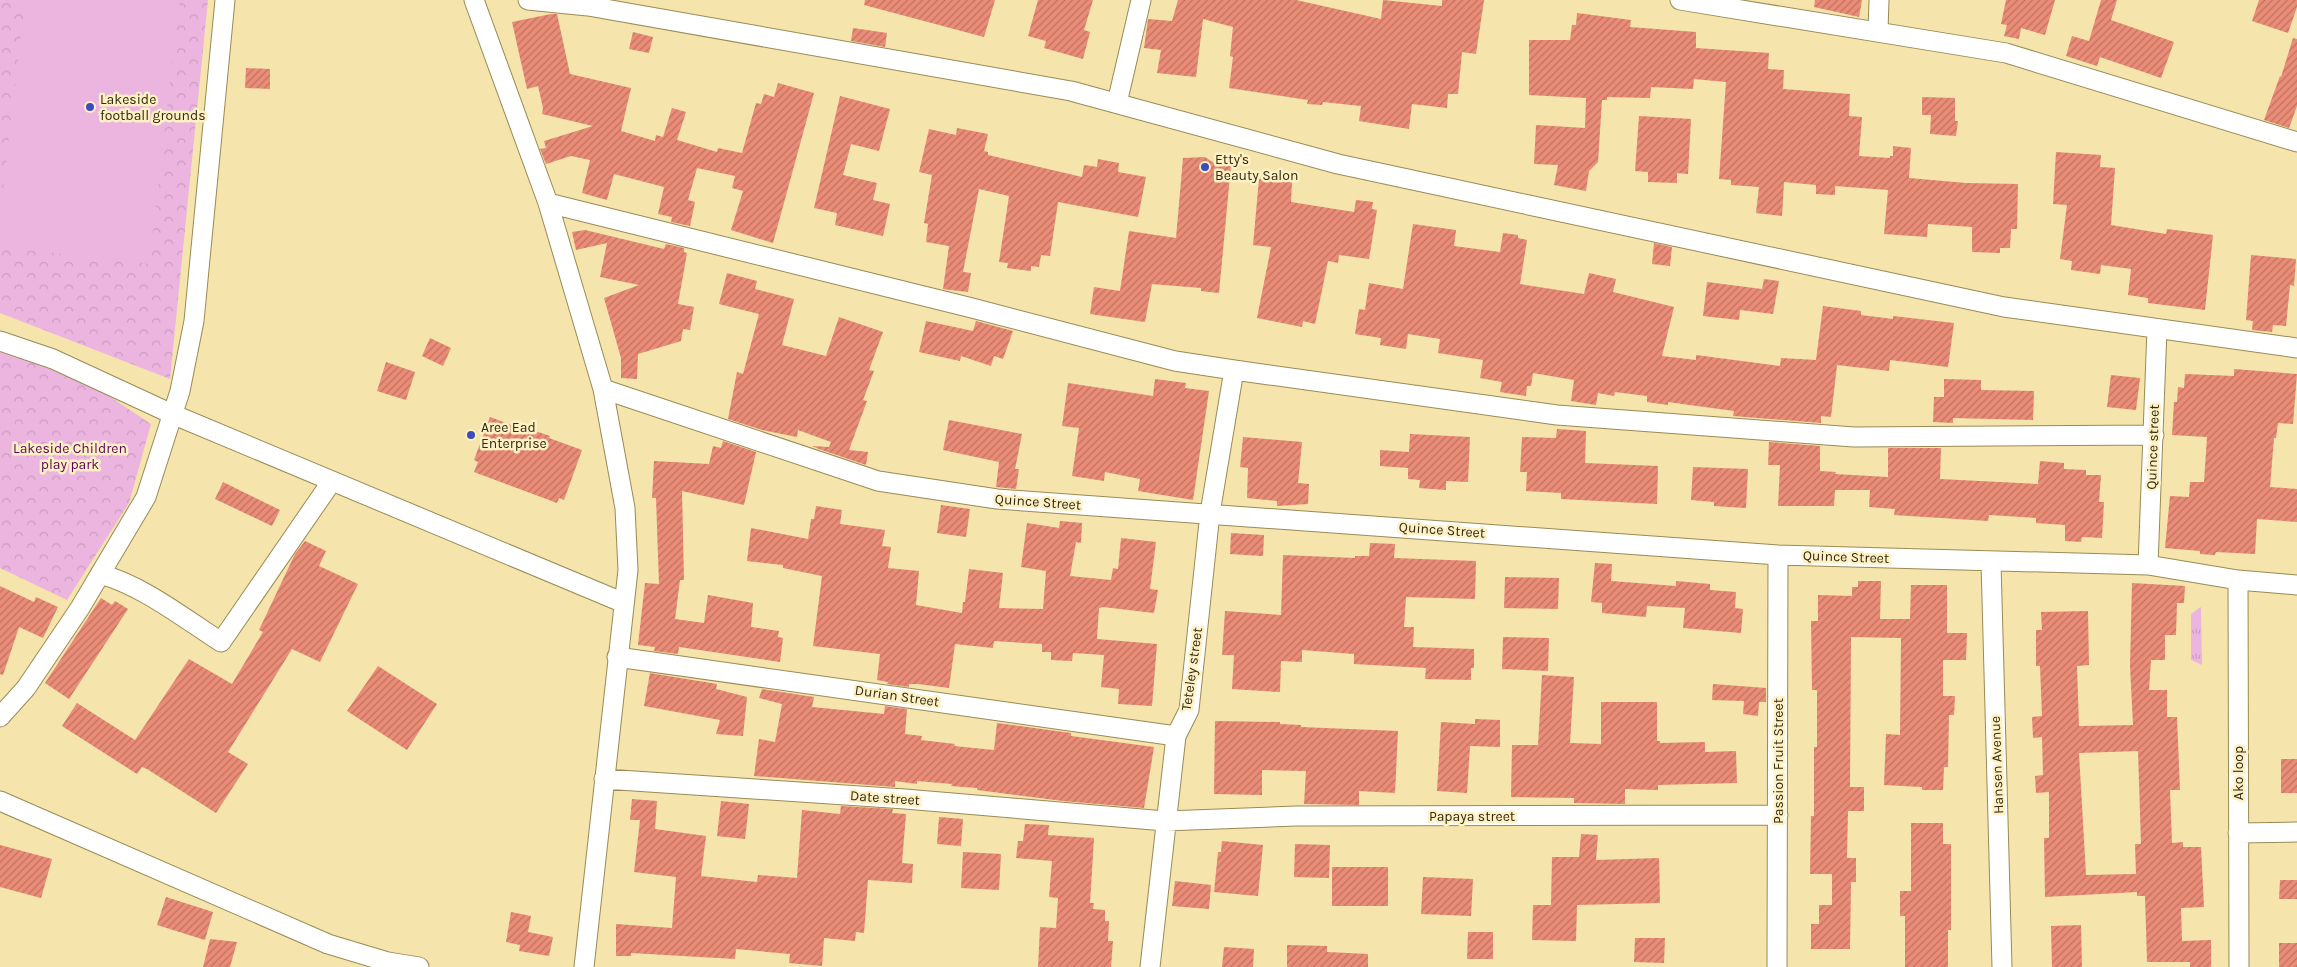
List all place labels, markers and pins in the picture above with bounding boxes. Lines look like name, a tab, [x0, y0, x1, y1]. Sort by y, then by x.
place label: Lakeside football grounds	[100, 91, 206, 124]
marker: Lakeside football grounds	[84, 101, 96, 113]
place label: Etty's Beauty Salon	[1215, 151, 1298, 184]
marker: Etty's Beauty Salon	[1199, 161, 1211, 173]
place label: Aree Ead Enterprise	[481, 419, 547, 452]
marker: Aree Ead Enterprise	[465, 429, 477, 441]

